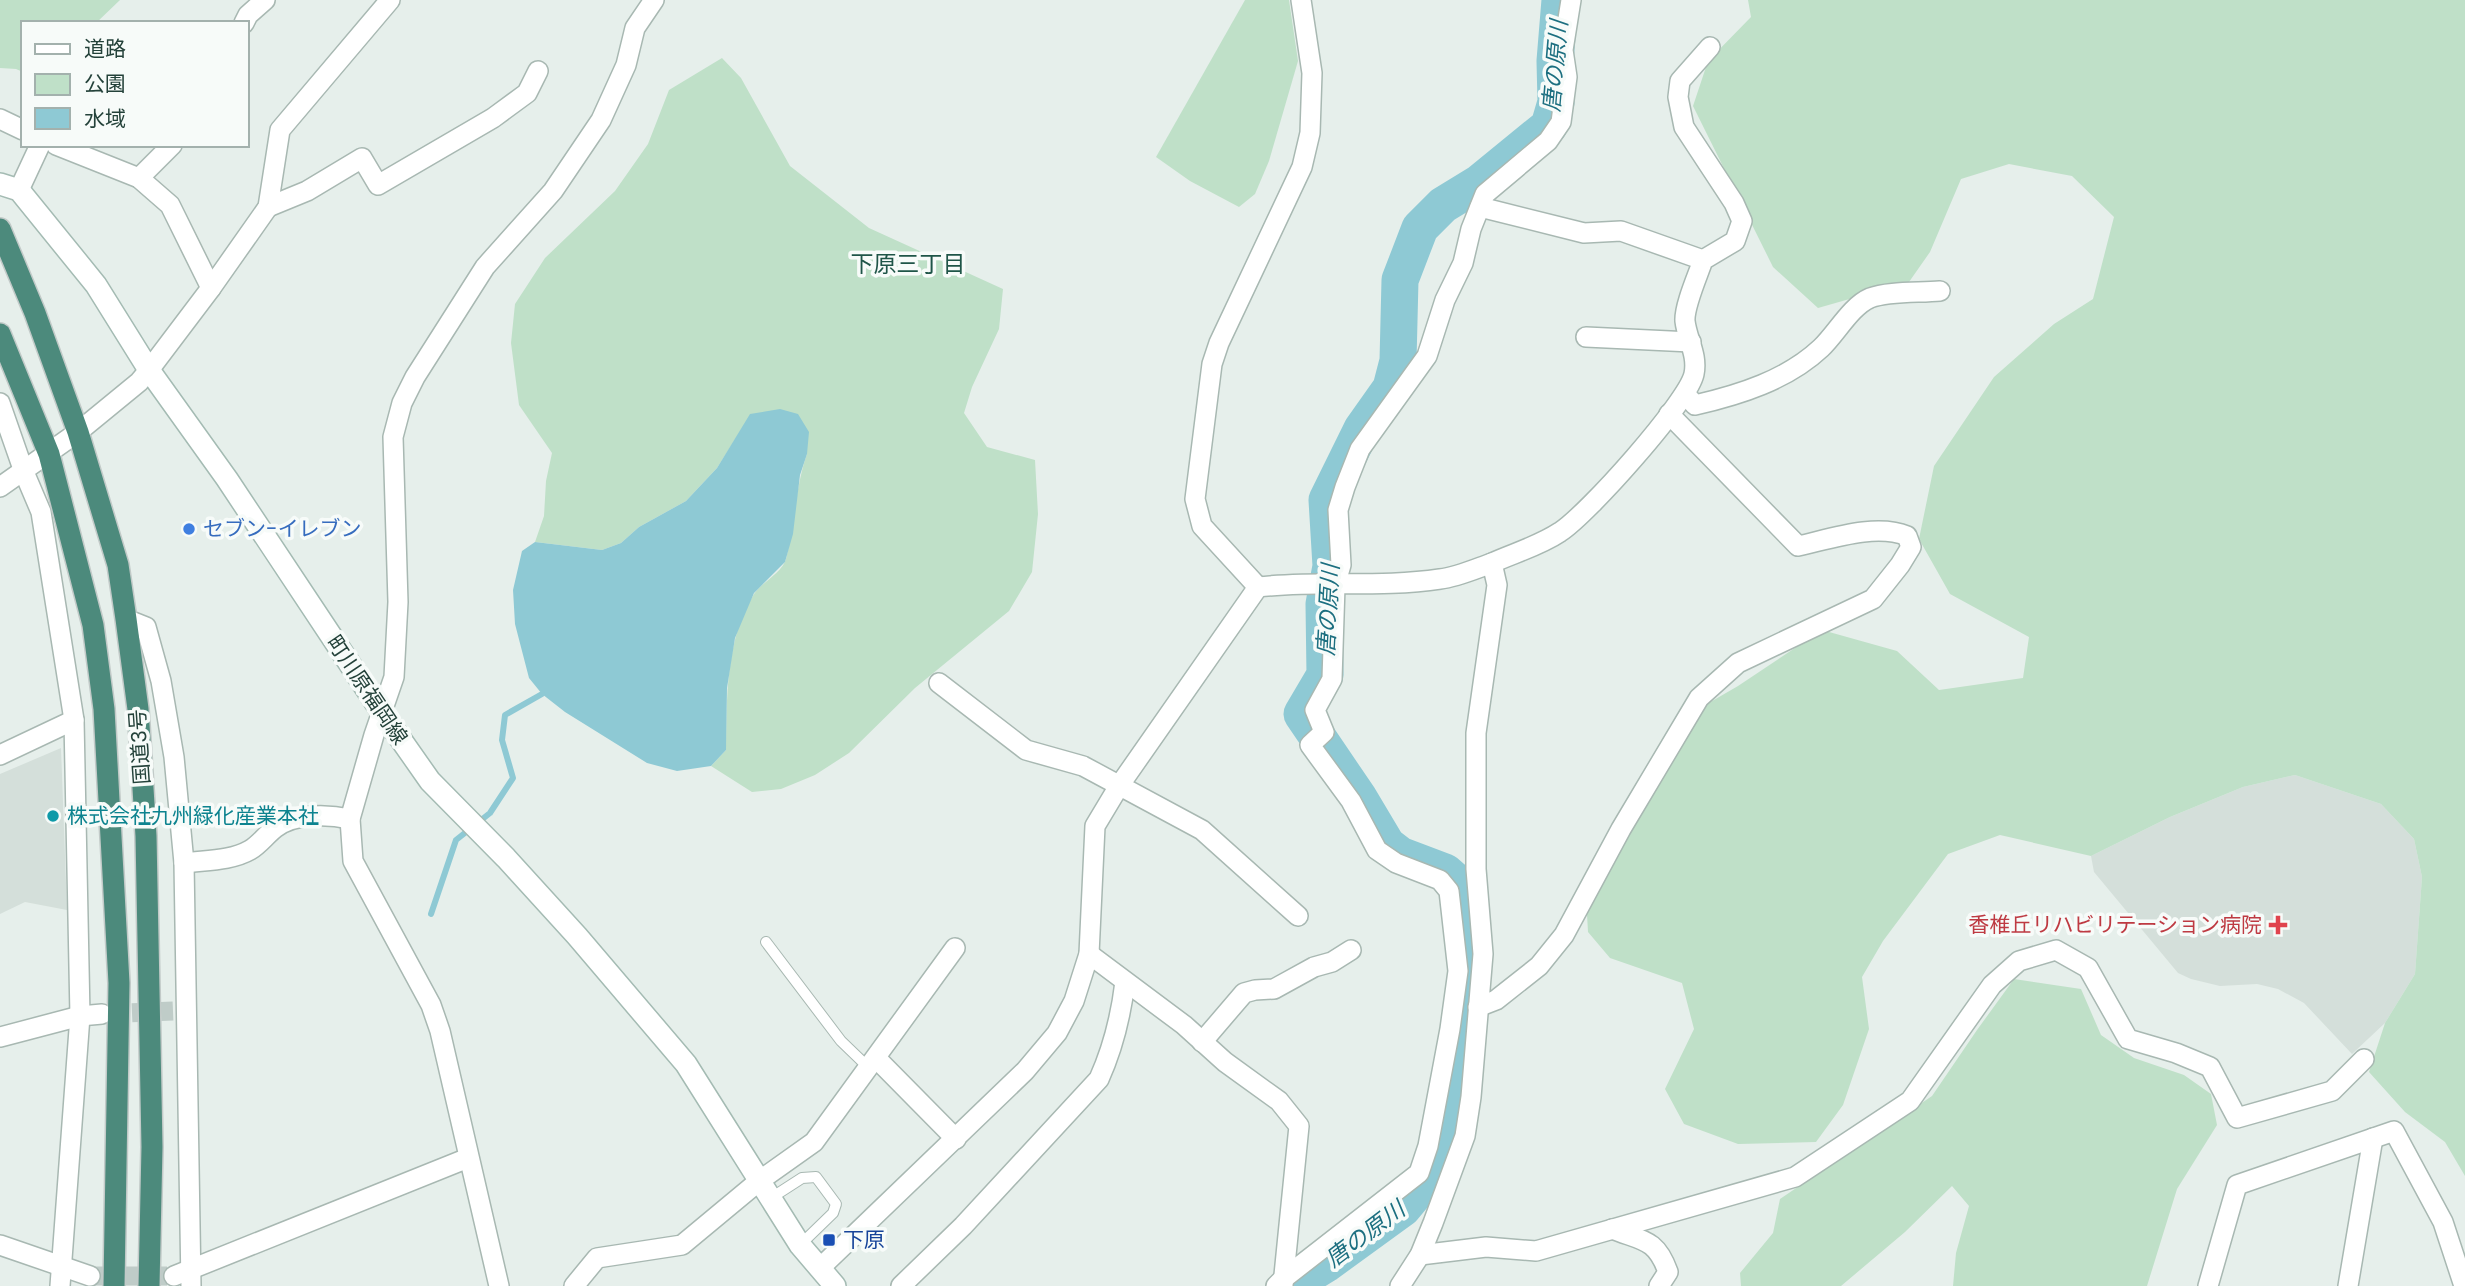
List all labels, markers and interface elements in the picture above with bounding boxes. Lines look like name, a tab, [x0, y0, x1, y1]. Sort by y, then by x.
water label: 唐の原川	[1535, 16, 1575, 113]
legend	[21, 21, 248, 147]
text: 道路	[84, 34, 126, 63]
text: 公園	[84, 69, 126, 98]
text: 水域	[84, 104, 126, 133]
district label: 下原三丁目	[851, 248, 966, 280]
place label: セブン-イレブン	[203, 514, 362, 543]
marker: セブン-イレブン	[181, 521, 197, 537]
water label: 唐の原川	[1310, 560, 1347, 657]
street label: 町川原福岡線	[320, 629, 415, 750]
street label: 国道3号	[122, 708, 157, 786]
place label: 株式会社九州緑化産業本社	[67, 801, 319, 830]
marker: 株式会社九州緑化産業本社	[45, 808, 61, 824]
place label: 香椎丘リハビリテーション病院	[1968, 910, 2262, 939]
marker: 香椎丘リハビリテーション病院	[2268, 915, 2288, 935]
water label: 唐の原川	[1319, 1192, 1414, 1274]
place label: 下原	[843, 1225, 885, 1254]
marker: 下原	[821, 1232, 837, 1248]

